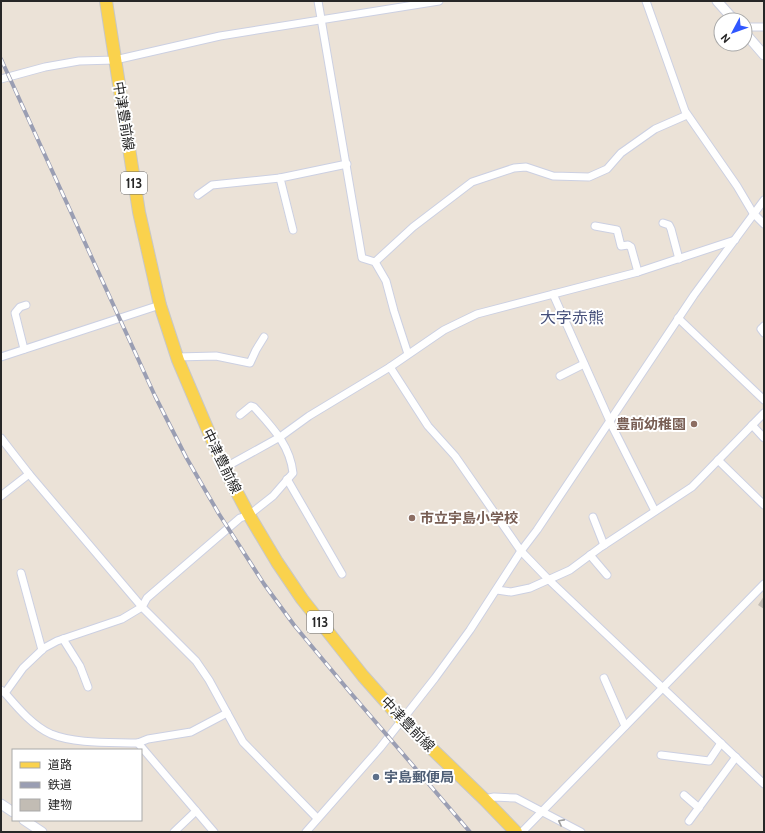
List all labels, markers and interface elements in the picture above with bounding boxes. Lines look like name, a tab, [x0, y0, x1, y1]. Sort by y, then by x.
north arrow	[713, 12, 753, 52]
text: N	[718, 31, 733, 46]
street label: 中津豊前線	[110, 80, 138, 152]
road number: 113	[121, 172, 147, 194]
district label: 大字赤熊	[540, 308, 604, 327]
place label: 豊前幼稚園	[616, 415, 686, 433]
marker: 豊前幼稚園	[689, 419, 699, 429]
street label: 中津豊前線	[199, 426, 245, 496]
place label: 市立宇島小学校	[420, 509, 518, 527]
marker: 市立宇島小学校	[407, 513, 417, 523]
road number: 113	[307, 611, 333, 633]
street label: 中津豊前線	[377, 693, 439, 755]
legend	[12, 749, 142, 821]
text: 道路	[48, 757, 72, 772]
place label: 宇島郵便局	[384, 768, 454, 786]
marker: 宇島郵便局	[371, 772, 381, 782]
text: 鉄道	[48, 777, 72, 792]
text: 建物	[48, 797, 72, 812]
one-way arrow	[558, 819, 566, 826]

